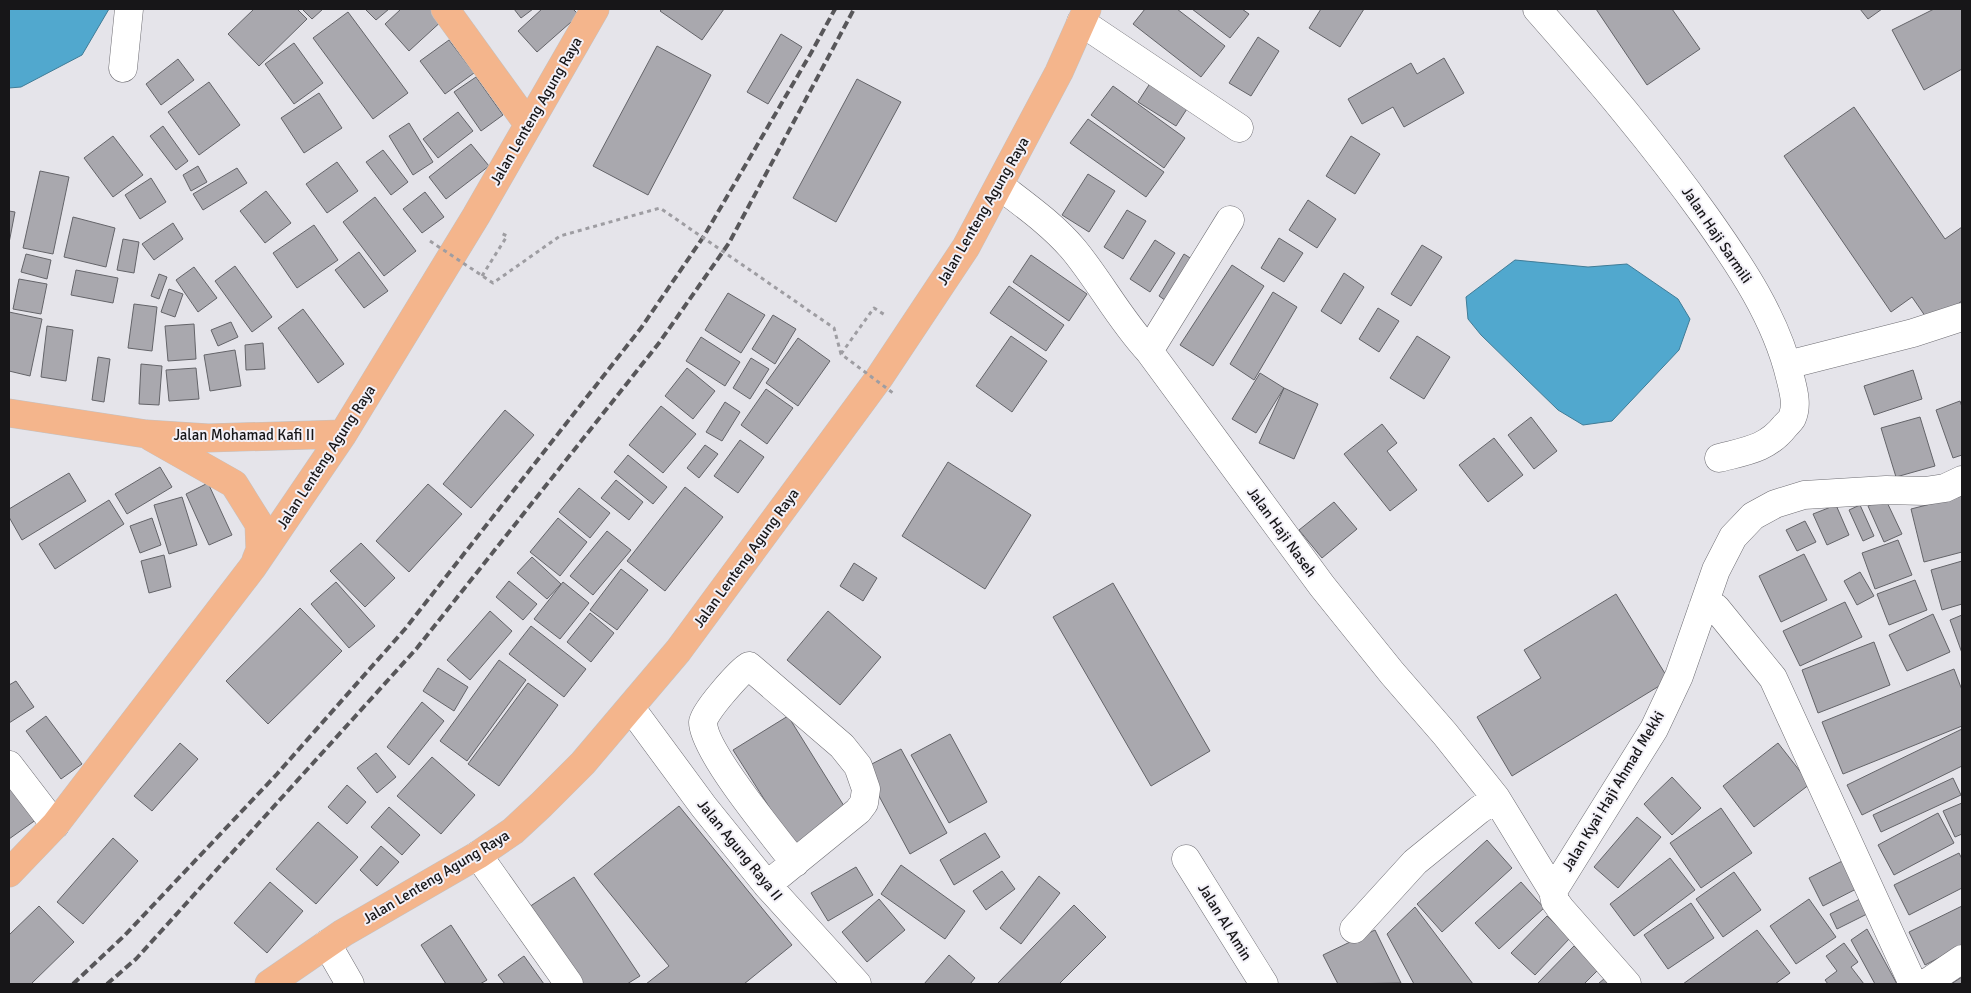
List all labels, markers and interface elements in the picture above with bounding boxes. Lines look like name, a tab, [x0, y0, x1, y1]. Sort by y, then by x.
street label: Jalan Lenteng Agung Raya	[486, 34, 586, 188]
street label: Jalan Lenteng Agung Raya	[933, 134, 1033, 288]
street label: Jalan Haji Sarmili	[1678, 183, 1756, 287]
street label: Jalan Lenteng Agung Raya	[273, 382, 379, 532]
street label: Jalan Mohamad Kafi II	[173, 426, 315, 444]
street label: Jalan Haji Naseh	[1243, 484, 1321, 580]
street label: Jalan Lenteng Agung Raya	[689, 485, 803, 631]
street label: Jalan Kyai Haji Ahmad Mekki	[1558, 708, 1668, 874]
street label: Jalan Agung Raya II	[694, 796, 786, 904]
street label: Jalan Lenteng Agung Raya	[359, 826, 513, 928]
street label: Jalan Al Amin	[1194, 880, 1256, 964]

